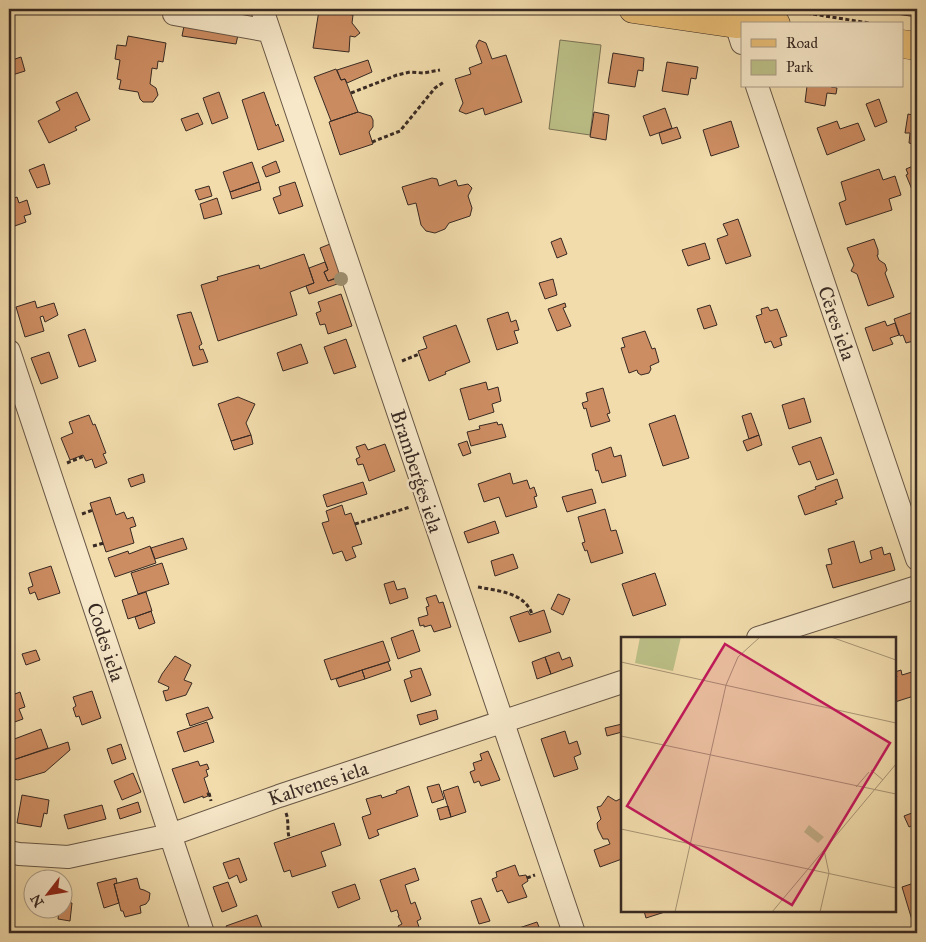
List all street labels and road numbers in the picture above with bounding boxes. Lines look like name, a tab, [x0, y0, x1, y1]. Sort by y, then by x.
street label: Cēres iela	[813, 283, 861, 364]
street label: Bramberģes iela	[385, 406, 448, 536]
street label: Codes iela	[82, 600, 130, 685]
street label: Kalvenes iela	[265, 755, 372, 810]

